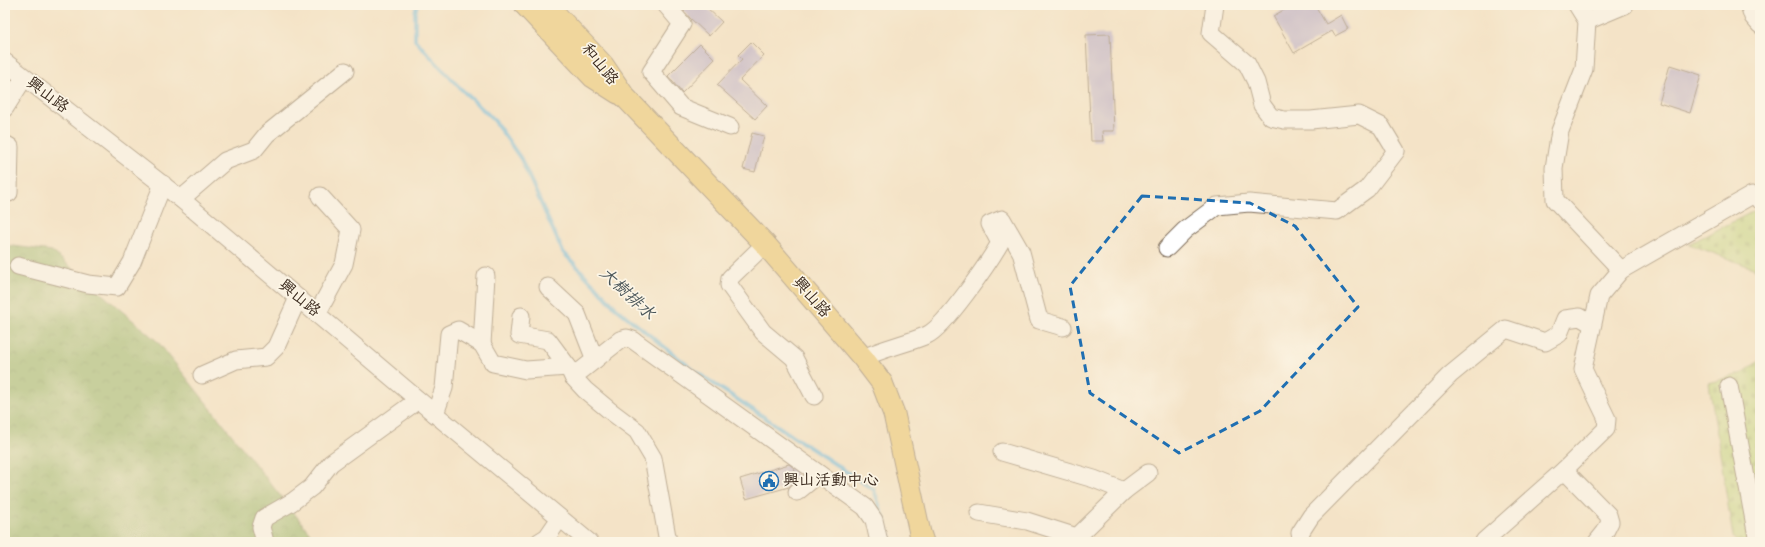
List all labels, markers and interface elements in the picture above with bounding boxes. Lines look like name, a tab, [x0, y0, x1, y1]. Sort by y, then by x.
street label: 和山路	[575, 39, 623, 91]
street label: 興山路	[21, 72, 73, 120]
water label: 大樹排水	[593, 263, 660, 328]
street label: 興山路	[787, 272, 835, 324]
street label: 興山路	[273, 275, 325, 323]
public building icon: 興山活動中心	[758, 470, 780, 492]
place label: 興山活動中心	[783, 470, 879, 493]

